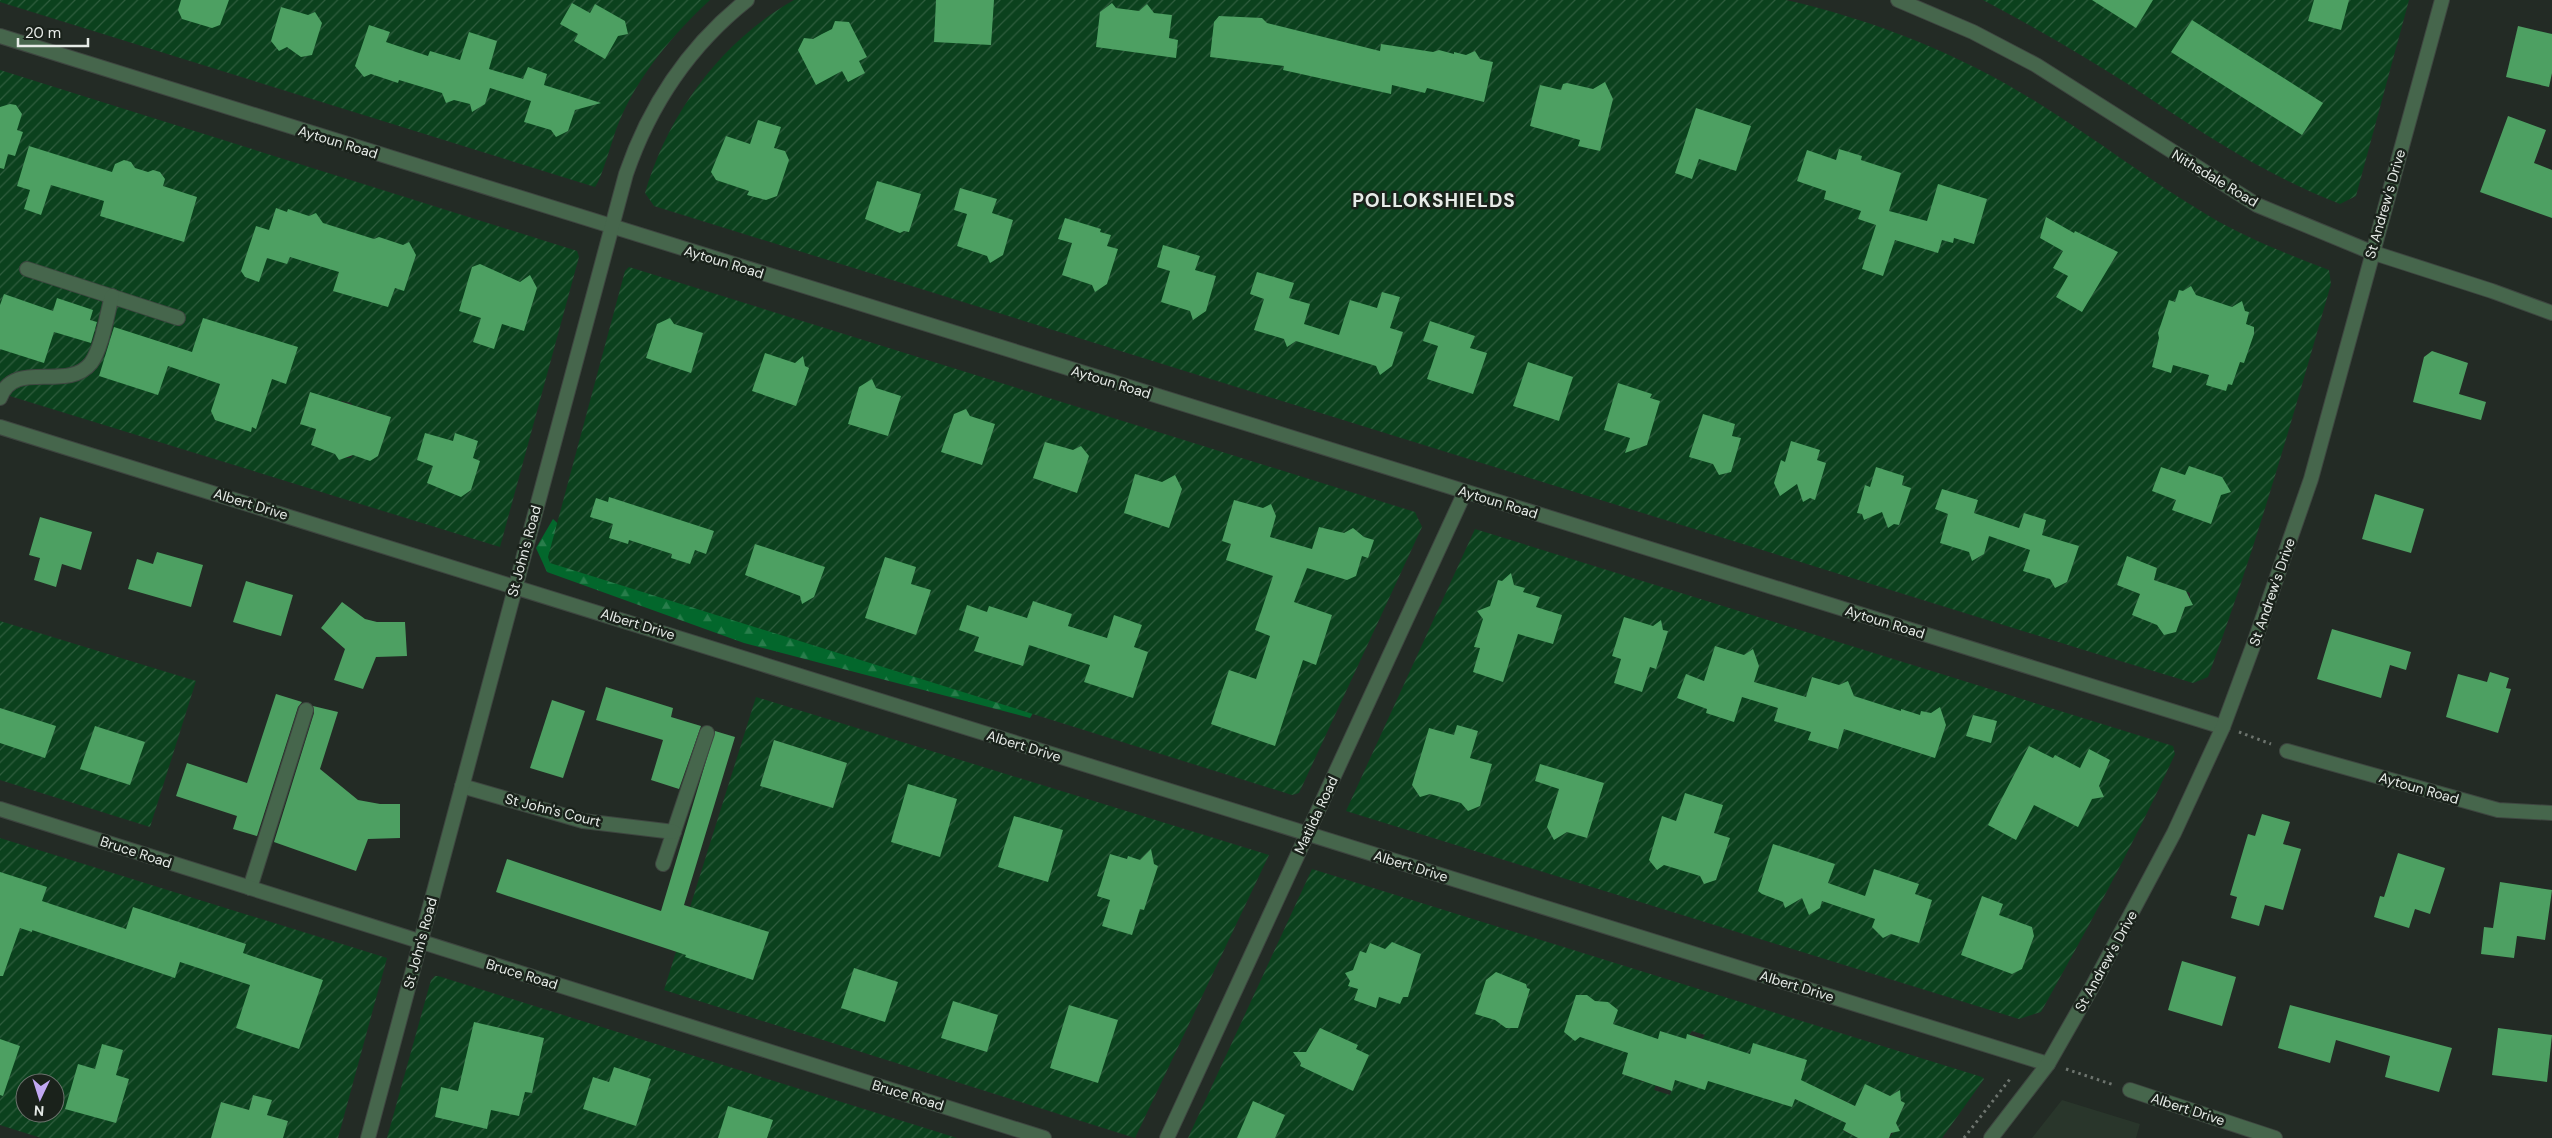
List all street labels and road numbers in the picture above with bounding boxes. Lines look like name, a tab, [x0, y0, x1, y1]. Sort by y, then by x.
street label: Aytoun Road	[296, 121, 380, 163]
street label: Nithsdale Road	[2169, 145, 2261, 211]
street label: St Andrew's Drive	[2361, 147, 2409, 261]
street label: Aytoun Road	[682, 241, 766, 283]
street label: Aytoun Road	[1069, 361, 1153, 403]
street label: Aytoun Road	[1456, 481, 1540, 523]
street label: Albert Drive	[212, 484, 290, 524]
street label: St John's Road	[503, 503, 545, 599]
street label: St Andrew's Drive	[2245, 536, 2299, 648]
street label: Aytoun Road	[1843, 601, 1927, 643]
street label: Albert Drive	[599, 604, 677, 644]
street label: Albert Drive	[985, 726, 1063, 766]
street label: Aytoun Road	[2377, 768, 2461, 808]
street label: Matilda Road	[1290, 773, 1342, 857]
street label: St John's Court	[503, 789, 603, 831]
street label: Bruce Road	[98, 832, 174, 872]
street label: Albert Drive	[1372, 846, 1450, 886]
street label: St John's Road	[399, 895, 441, 991]
street label: St Andrew's Drive	[2071, 907, 2141, 1015]
street label: Bruce Road	[484, 955, 560, 993]
street label: Albert Drive	[1758, 966, 1836, 1006]
street label: Bruce Road	[870, 1076, 946, 1114]
street label: Albert Drive	[2149, 1089, 2227, 1129]

